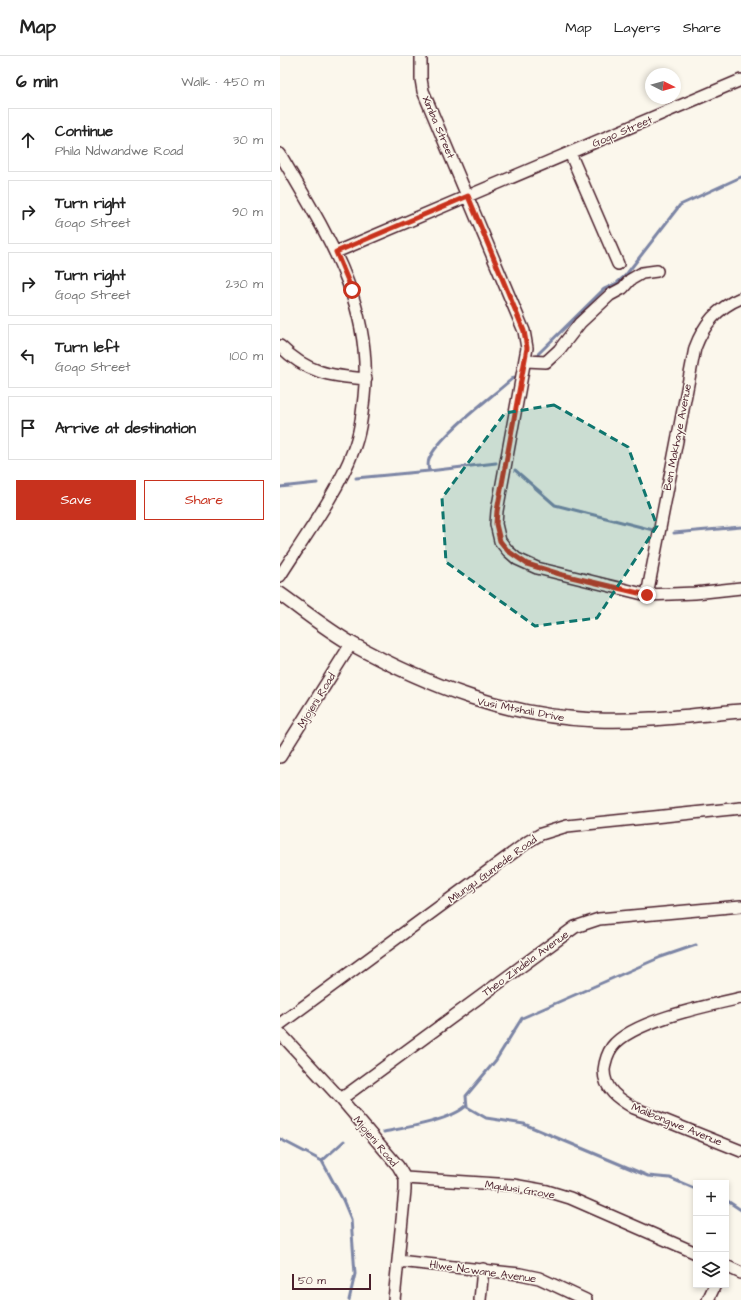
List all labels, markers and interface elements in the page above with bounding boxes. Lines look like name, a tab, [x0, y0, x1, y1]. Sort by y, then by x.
text: Map	[20, 14, 56, 41]
text: Map	[565, 18, 592, 38]
text: Layers	[614, 18, 661, 38]
text: Share	[683, 18, 721, 38]
north arrow	[645, 68, 681, 104]
text: 6 min	[16, 70, 58, 94]
text: Walk · 450 m	[181, 73, 264, 91]
street label: Ximba Street	[419, 93, 459, 161]
street label: Goqo Street	[590, 112, 655, 151]
text: Continue	[55, 121, 113, 142]
icon: ahead	[17, 129, 39, 151]
text: 30 m	[233, 131, 263, 149]
text: Phila Ndwandwe Road	[55, 142, 183, 160]
text: Turn right	[55, 193, 126, 214]
icon: right	[17, 201, 39, 223]
text: 90 m	[232, 203, 263, 221]
text: Goqo Street	[55, 214, 131, 232]
text: Turn right	[55, 265, 126, 286]
icon: right	[17, 273, 39, 295]
text: 230 m	[225, 275, 263, 293]
route start	[343, 281, 361, 299]
text: Goqo Street	[55, 286, 131, 304]
text: Turn left	[55, 337, 119, 358]
icon: left	[17, 345, 39, 367]
text: 100 m	[230, 347, 263, 365]
text: Goqo Street	[55, 358, 131, 376]
street label: Ben Makhaye Avenue	[660, 382, 696, 492]
icon: arrive	[17, 417, 39, 439]
text: Arrive at destination	[55, 418, 196, 439]
button: Save	[16, 480, 136, 520]
button: Share	[144, 480, 264, 520]
route end	[638, 586, 656, 604]
street label: Mjojeni Road	[294, 670, 339, 731]
street label: Vusi Mtshali Drive	[476, 694, 566, 725]
street label: Mlungu Gumede Road	[445, 832, 541, 908]
street label: Theo Zindela Avenue	[479, 927, 572, 1000]
street label: Malibongwe Avenue	[629, 1099, 724, 1150]
street label: Mjojeni Road	[350, 1113, 402, 1170]
street label: Mqulusi Grove	[484, 1177, 556, 1202]
map controls	[693, 1180, 729, 1288]
button: +	[693, 1180, 729, 1216]
button: −	[693, 1216, 729, 1252]
button: layers	[693, 1252, 729, 1288]
street label: Hlwe Ncwane Avenue	[429, 1257, 537, 1286]
scale bar	[292, 1272, 371, 1291]
text: 50 m	[298, 1273, 326, 1288]

